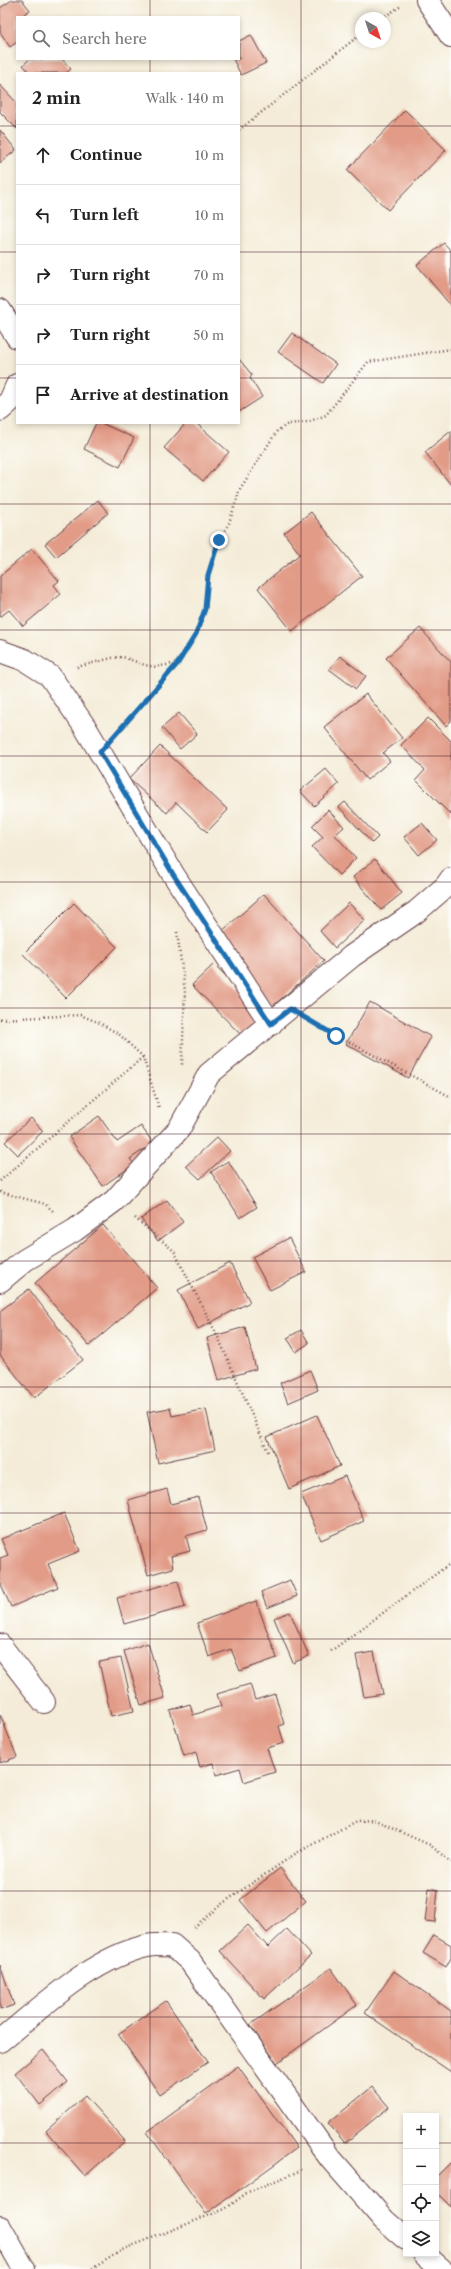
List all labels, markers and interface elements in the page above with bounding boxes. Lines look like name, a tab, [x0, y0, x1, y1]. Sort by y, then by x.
north arrow	[355, 12, 391, 48]
search box	[16, 16, 240, 60]
icon: search	[30, 27, 52, 49]
text: Search here	[62, 29, 147, 48]
text: 2 min	[32, 88, 81, 108]
text: Walk · 140 m	[146, 90, 224, 106]
icon: ahead	[32, 144, 54, 166]
text: Continue	[70, 145, 142, 164]
text: 10 m	[195, 147, 224, 163]
icon: left	[32, 204, 54, 226]
text: Turn left	[70, 205, 139, 224]
text: 10 m	[195, 207, 224, 223]
icon: right	[32, 264, 54, 286]
text: Turn right	[70, 265, 150, 284]
text: 70 m	[194, 267, 224, 283]
icon: right	[32, 324, 54, 346]
text: Turn right	[70, 325, 150, 344]
text: 50 m	[193, 327, 224, 343]
icon: arrive	[32, 384, 54, 406]
text: Arrive at destination	[70, 385, 229, 404]
route end	[210, 531, 228, 549]
route start	[327, 1027, 345, 1045]
map controls	[403, 2113, 439, 2257]
button: +	[403, 2113, 439, 2149]
button: −	[403, 2149, 439, 2185]
button: locate	[403, 2185, 439, 2221]
button: layers	[403, 2221, 439, 2257]

